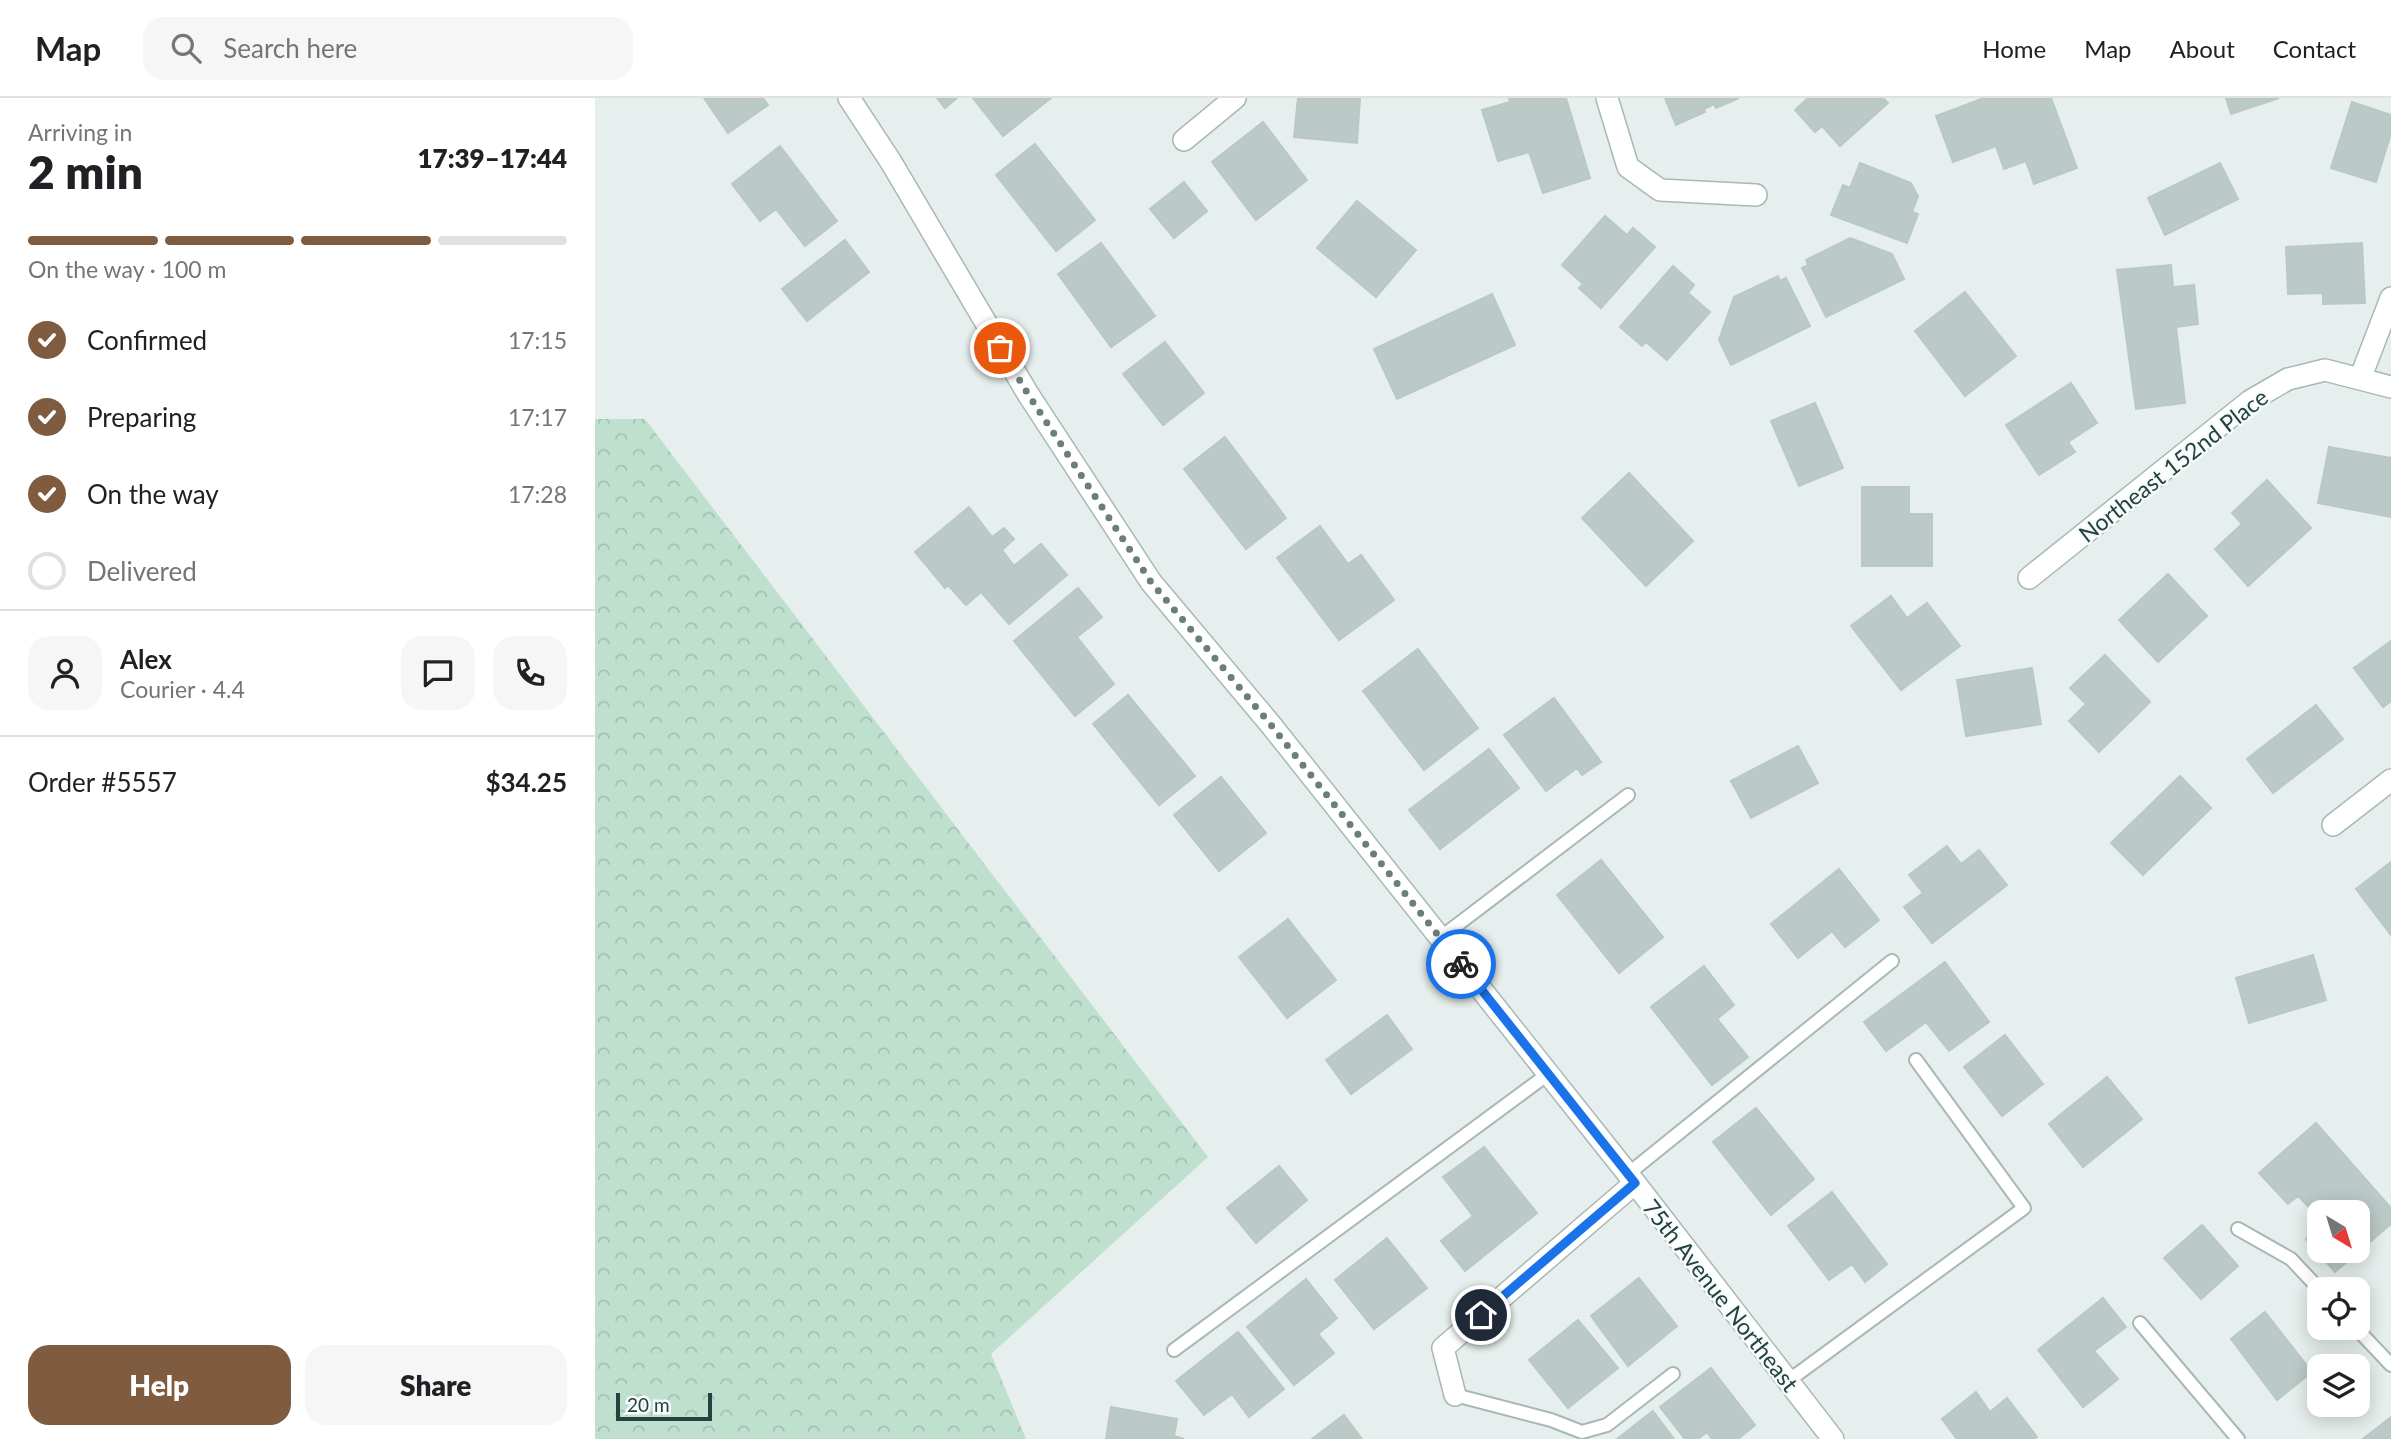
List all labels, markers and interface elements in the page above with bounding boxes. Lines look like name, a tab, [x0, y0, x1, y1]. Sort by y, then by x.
search box	[143, 17, 633, 80]
text: Map	[35, 28, 101, 68]
icon: search	[167, 29, 205, 67]
text: Search here	[223, 32, 357, 64]
text: Home	[1982, 34, 2046, 63]
text: Map	[2084, 34, 2132, 63]
text: About	[2170, 34, 2235, 63]
text: Contact	[2273, 34, 2356, 63]
text: Arriving in	[28, 118, 132, 146]
text: 17:39–17:44	[417, 142, 567, 174]
text: 2 min	[28, 144, 143, 199]
text: On the way · 100 m	[28, 255, 227, 283]
pin	[970, 318, 1030, 378]
icon: check	[28, 321, 66, 359]
text: Confirmed	[87, 324, 207, 356]
text: 17:15	[508, 326, 567, 354]
icon: bag	[981, 329, 1019, 367]
street label: Northeast 152nd Place	[2073, 382, 2273, 548]
icon: check	[28, 398, 66, 436]
text: Preparing	[87, 401, 196, 433]
text: 17:17	[508, 403, 567, 431]
icon: check	[28, 475, 66, 513]
text: On the way	[87, 478, 219, 510]
text: 17:28	[508, 480, 567, 508]
text: Delivered	[87, 555, 197, 587]
button: person	[28, 636, 102, 710]
button: chat	[401, 636, 475, 710]
button: phone	[493, 636, 567, 710]
text: Alex	[120, 643, 172, 675]
text: Courier · 4.4	[120, 675, 245, 703]
text: Order #5557	[28, 766, 177, 798]
text: $34.25	[485, 766, 567, 798]
courier	[1426, 929, 1496, 999]
icon: bike	[1442, 945, 1480, 983]
street label: 75th Avenue Northeast	[1637, 1193, 1805, 1397]
north arrow	[2307, 1200, 2369, 1264]
map controls	[2307, 1200, 2370, 1417]
button: locate	[2307, 1277, 2370, 1340]
pin	[1451, 1285, 1511, 1345]
icon: home	[1462, 1296, 1500, 1334]
button: Help	[28, 1345, 291, 1425]
button: Share	[305, 1345, 567, 1425]
button: layers	[2307, 1354, 2370, 1417]
scale bar	[616, 1390, 712, 1422]
text: 20 m	[627, 1393, 670, 1416]

